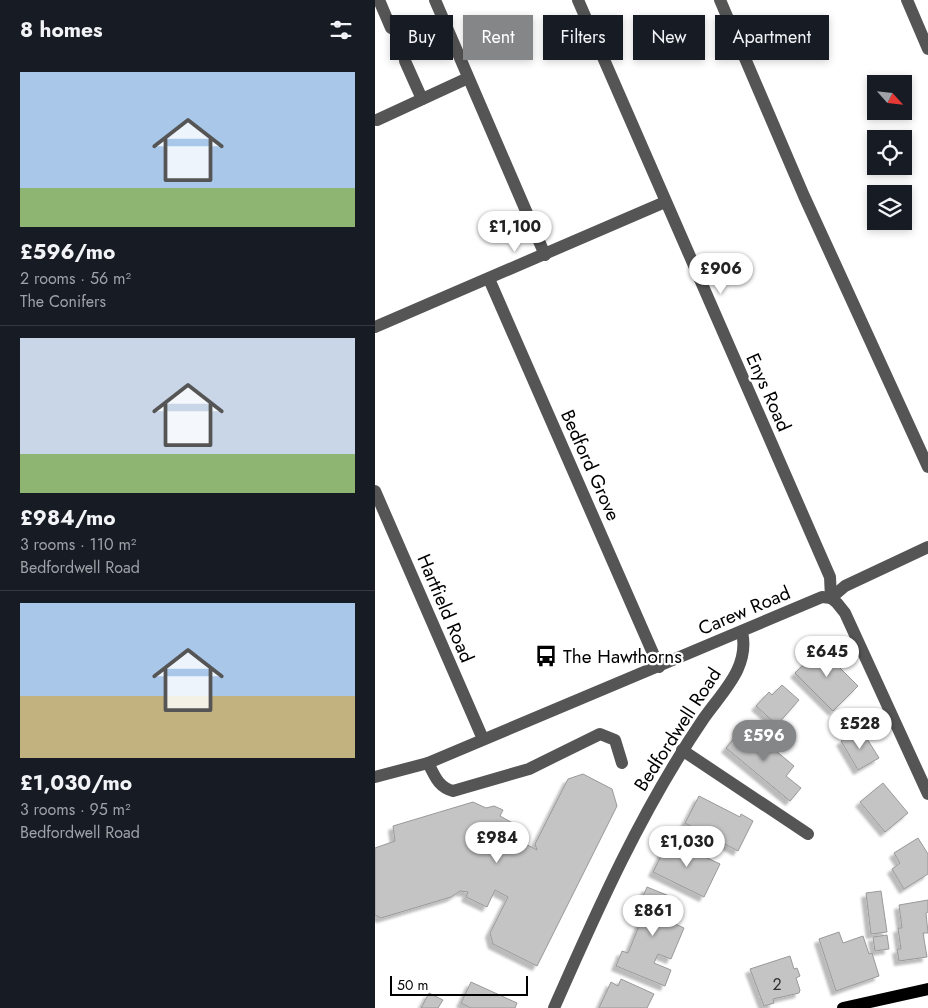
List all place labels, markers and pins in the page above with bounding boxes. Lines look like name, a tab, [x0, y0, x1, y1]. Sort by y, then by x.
pin: £1,100	[474, 210, 556, 253]
pin: £906	[691, 252, 751, 295]
pin: £645	[797, 636, 857, 678]
bus stop icon: The Hawthorns	[533, 643, 559, 669]
place label: The Hawthorns	[563, 643, 682, 670]
pin: £528	[830, 708, 890, 750]
pin: £596	[734, 720, 794, 762]
pin: £984	[467, 822, 527, 864]
pin: £1,030	[646, 826, 728, 868]
pin: £861	[623, 894, 683, 937]

